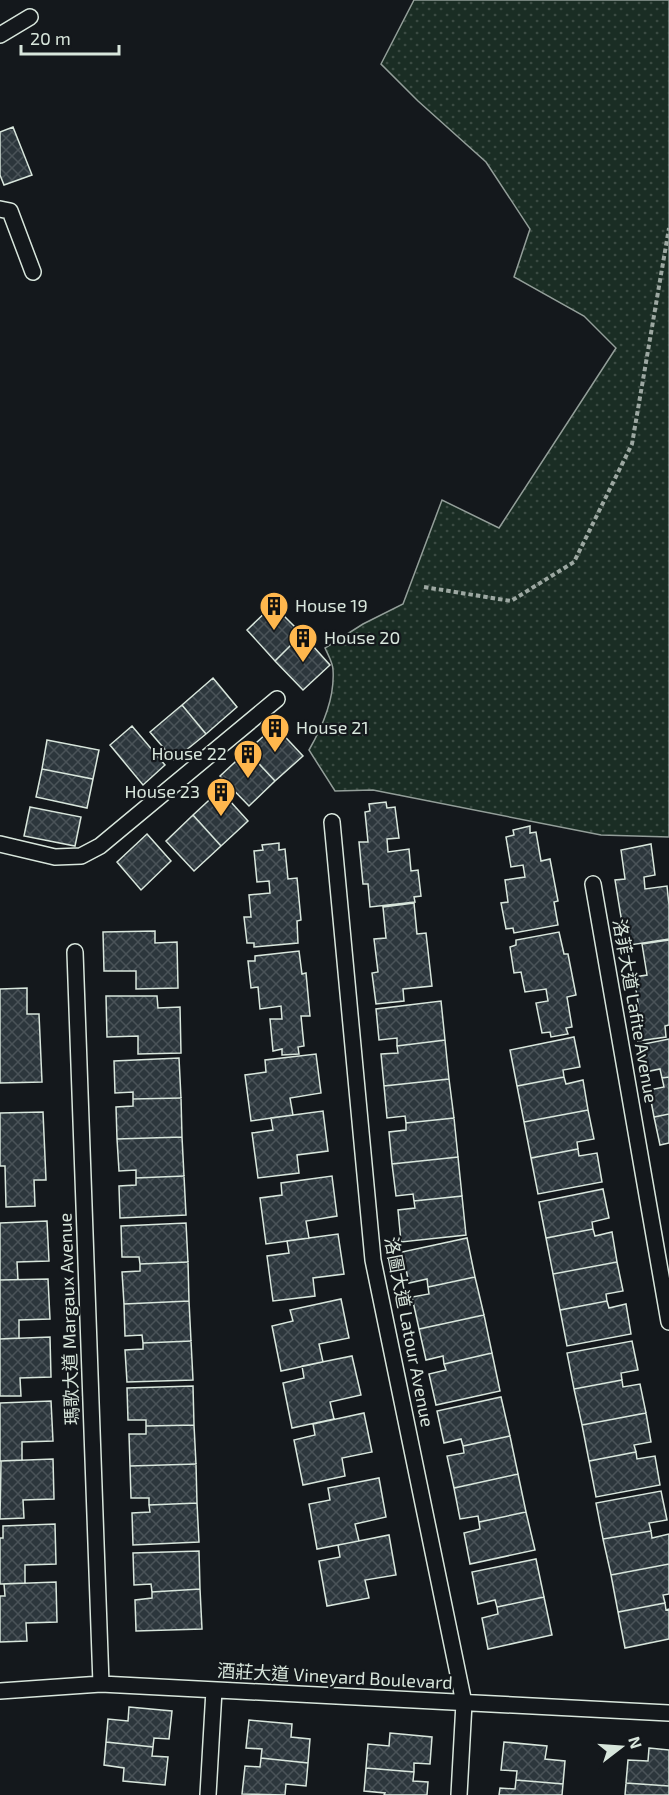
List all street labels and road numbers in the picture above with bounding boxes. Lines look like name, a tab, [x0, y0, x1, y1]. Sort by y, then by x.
street label: 洛菲大道 Lafite Avenue	[609, 917, 663, 1105]
street label: 瑪歌大道 Margaux Avenue	[53, 1213, 83, 1426]
street label: 洛圖大道 Latour Avenue	[381, 1235, 439, 1429]
street label: 酒莊大道 Vineyard Boulevard	[217, 1659, 453, 1693]

